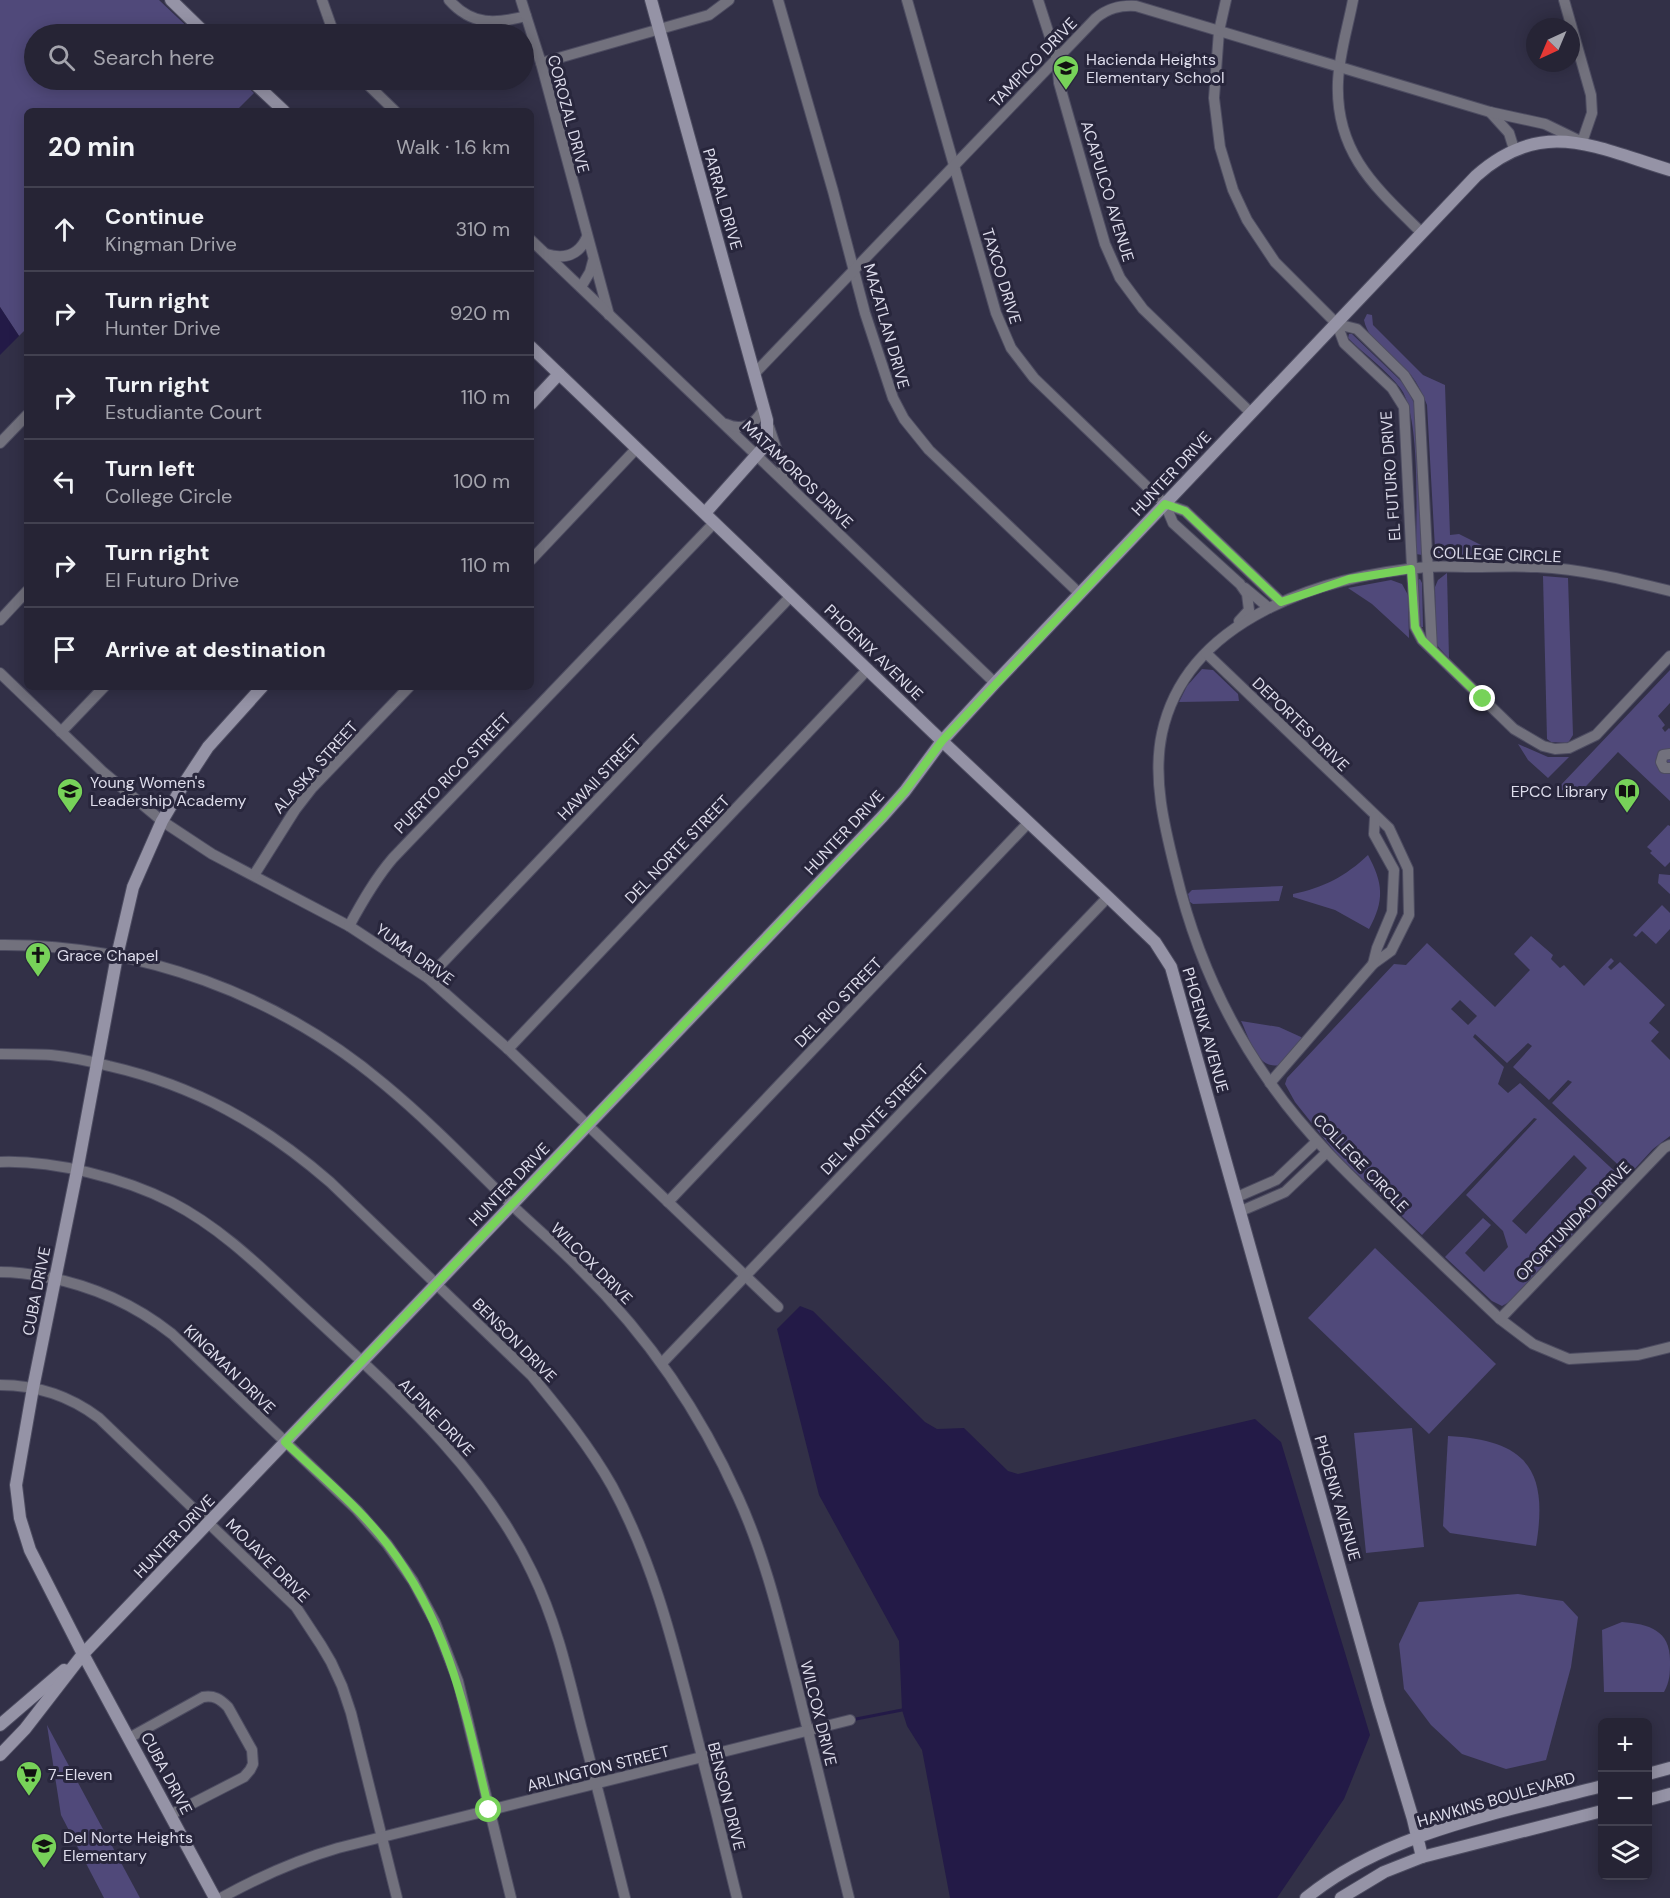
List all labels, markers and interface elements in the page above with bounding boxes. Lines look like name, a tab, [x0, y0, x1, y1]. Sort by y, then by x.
street label: TAMPICO DRIVE	[985, 13, 1082, 112]
north arrow	[1526, 18, 1580, 72]
search box	[24, 24, 534, 90]
icon: search	[45, 41, 78, 74]
text: Search here	[93, 43, 214, 72]
place label: Hacienda Heights Elementary School	[1086, 49, 1224, 88]
street label: COROZAL DRIVE	[543, 53, 594, 176]
school or university icon: Hacienda Heights Elementary School	[1051, 53, 1081, 91]
street label: ACAPULCO AVENUE	[1076, 118, 1139, 264]
text: 20 min	[48, 130, 135, 164]
text: Walk · 1.6 km	[396, 134, 510, 160]
street label: PARRAL DRIVE	[698, 146, 747, 252]
text: Continue	[105, 202, 204, 231]
icon: ahead	[48, 213, 81, 246]
text: 310 m	[455, 216, 510, 242]
street label: TAXCO DRIVE	[977, 226, 1026, 327]
text: Kingman Drive	[105, 231, 237, 257]
street label: MAZATLAN DRIVE	[859, 261, 914, 391]
text: Turn right	[105, 286, 210, 315]
icon: right	[48, 297, 81, 330]
text: 920 m	[450, 300, 510, 326]
text: Hunter Drive	[105, 315, 221, 341]
text: Turn right	[105, 370, 210, 399]
icon: right	[48, 381, 81, 414]
text: 110 m	[461, 384, 510, 410]
text: Estudiante Court	[105, 399, 262, 425]
street label: EL FUTURO DRIVE	[1375, 410, 1406, 542]
street label: MATAMOROS DRIVE	[738, 416, 858, 533]
street label: HUNTER DRIVE	[1127, 427, 1216, 520]
text: Turn left	[105, 454, 195, 483]
icon: left	[48, 465, 81, 498]
text: 100 m	[453, 468, 510, 494]
text: College Circle	[105, 483, 232, 509]
text: Turn right	[105, 538, 210, 567]
street label: COLLEGE CIRCLE	[1432, 542, 1562, 567]
icon: right	[48, 549, 81, 582]
text: 110 m	[461, 552, 510, 578]
text: El Futuro Drive	[105, 567, 239, 593]
street label: PHOENIX AVENUE	[820, 600, 928, 705]
icon: arrive	[48, 633, 81, 666]
text: Arrive at destination	[105, 635, 326, 664]
street label: DEPORTES DRIVE	[1248, 673, 1354, 776]
route end	[1469, 685, 1495, 711]
street label: PUERTO RICO STREET	[389, 709, 515, 838]
street label: ALASKA STREET	[268, 717, 363, 818]
street label: HAWAII STREET	[553, 730, 646, 825]
place label: Young Women's Leadership Academy	[90, 772, 246, 811]
school or university icon: Young Women's Leadership Academy	[55, 776, 85, 814]
library icon: EPCC Library	[1612, 776, 1642, 814]
place label: EPCC Library	[1511, 781, 1608, 802]
street label: HUNTER DRIVE	[800, 786, 889, 879]
street label: DEL NORTE STREET	[620, 791, 734, 908]
street label: YUMA DRIVE	[371, 919, 458, 990]
church icon: Grace Chapel	[23, 940, 53, 978]
place label: Grace Chapel	[57, 945, 158, 966]
street label: DEL RIO STREET	[790, 953, 887, 1052]
street label: PHOENIX AVENUE	[1178, 965, 1233, 1095]
street label: DEL MONTE STREET	[816, 1059, 933, 1179]
street label: COLLEGE CIRCLE	[1308, 1110, 1413, 1217]
street label: HUNTER DRIVE	[464, 1138, 555, 1231]
street label: OPORTUNIDAD DRIVE	[1511, 1157, 1636, 1285]
street label: WILCOX DRIVE	[546, 1218, 637, 1309]
street label: CUBA DRIVE	[18, 1245, 55, 1337]
street label: BENSON DRIVE	[468, 1294, 561, 1387]
street label: KINGMAN DRIVE	[179, 1320, 280, 1418]
street label: ALPINE DRIVE	[394, 1374, 479, 1461]
street label: PHOENIX AVENUE	[1310, 1433, 1365, 1563]
street label: HUNTER DRIVE	[129, 1490, 220, 1583]
street label: MOJAVE DRIVE	[221, 1514, 314, 1607]
street label: WILCOX DRIVE	[795, 1658, 842, 1768]
map controls	[1598, 1718, 1652, 1880]
button: +	[1598, 1718, 1652, 1772]
street label: CUBA DRIVE	[136, 1728, 197, 1818]
street label: BENSON DRIVE	[703, 1740, 750, 1852]
street label: ARLINGTON STREET	[525, 1741, 672, 1796]
supermarket icon: 7-Eleven	[14, 1759, 44, 1797]
place label: 7-Eleven	[48, 1764, 112, 1785]
street label: HAWKINS BOULEVARD	[1414, 1767, 1578, 1832]
button: −	[1598, 1772, 1652, 1826]
route start	[475, 1796, 501, 1822]
button: layers	[1598, 1826, 1652, 1880]
place label: Del Norte Heights Elementary	[63, 1827, 193, 1866]
school or university icon: Del Norte Heights Elementary	[29, 1831, 59, 1869]

